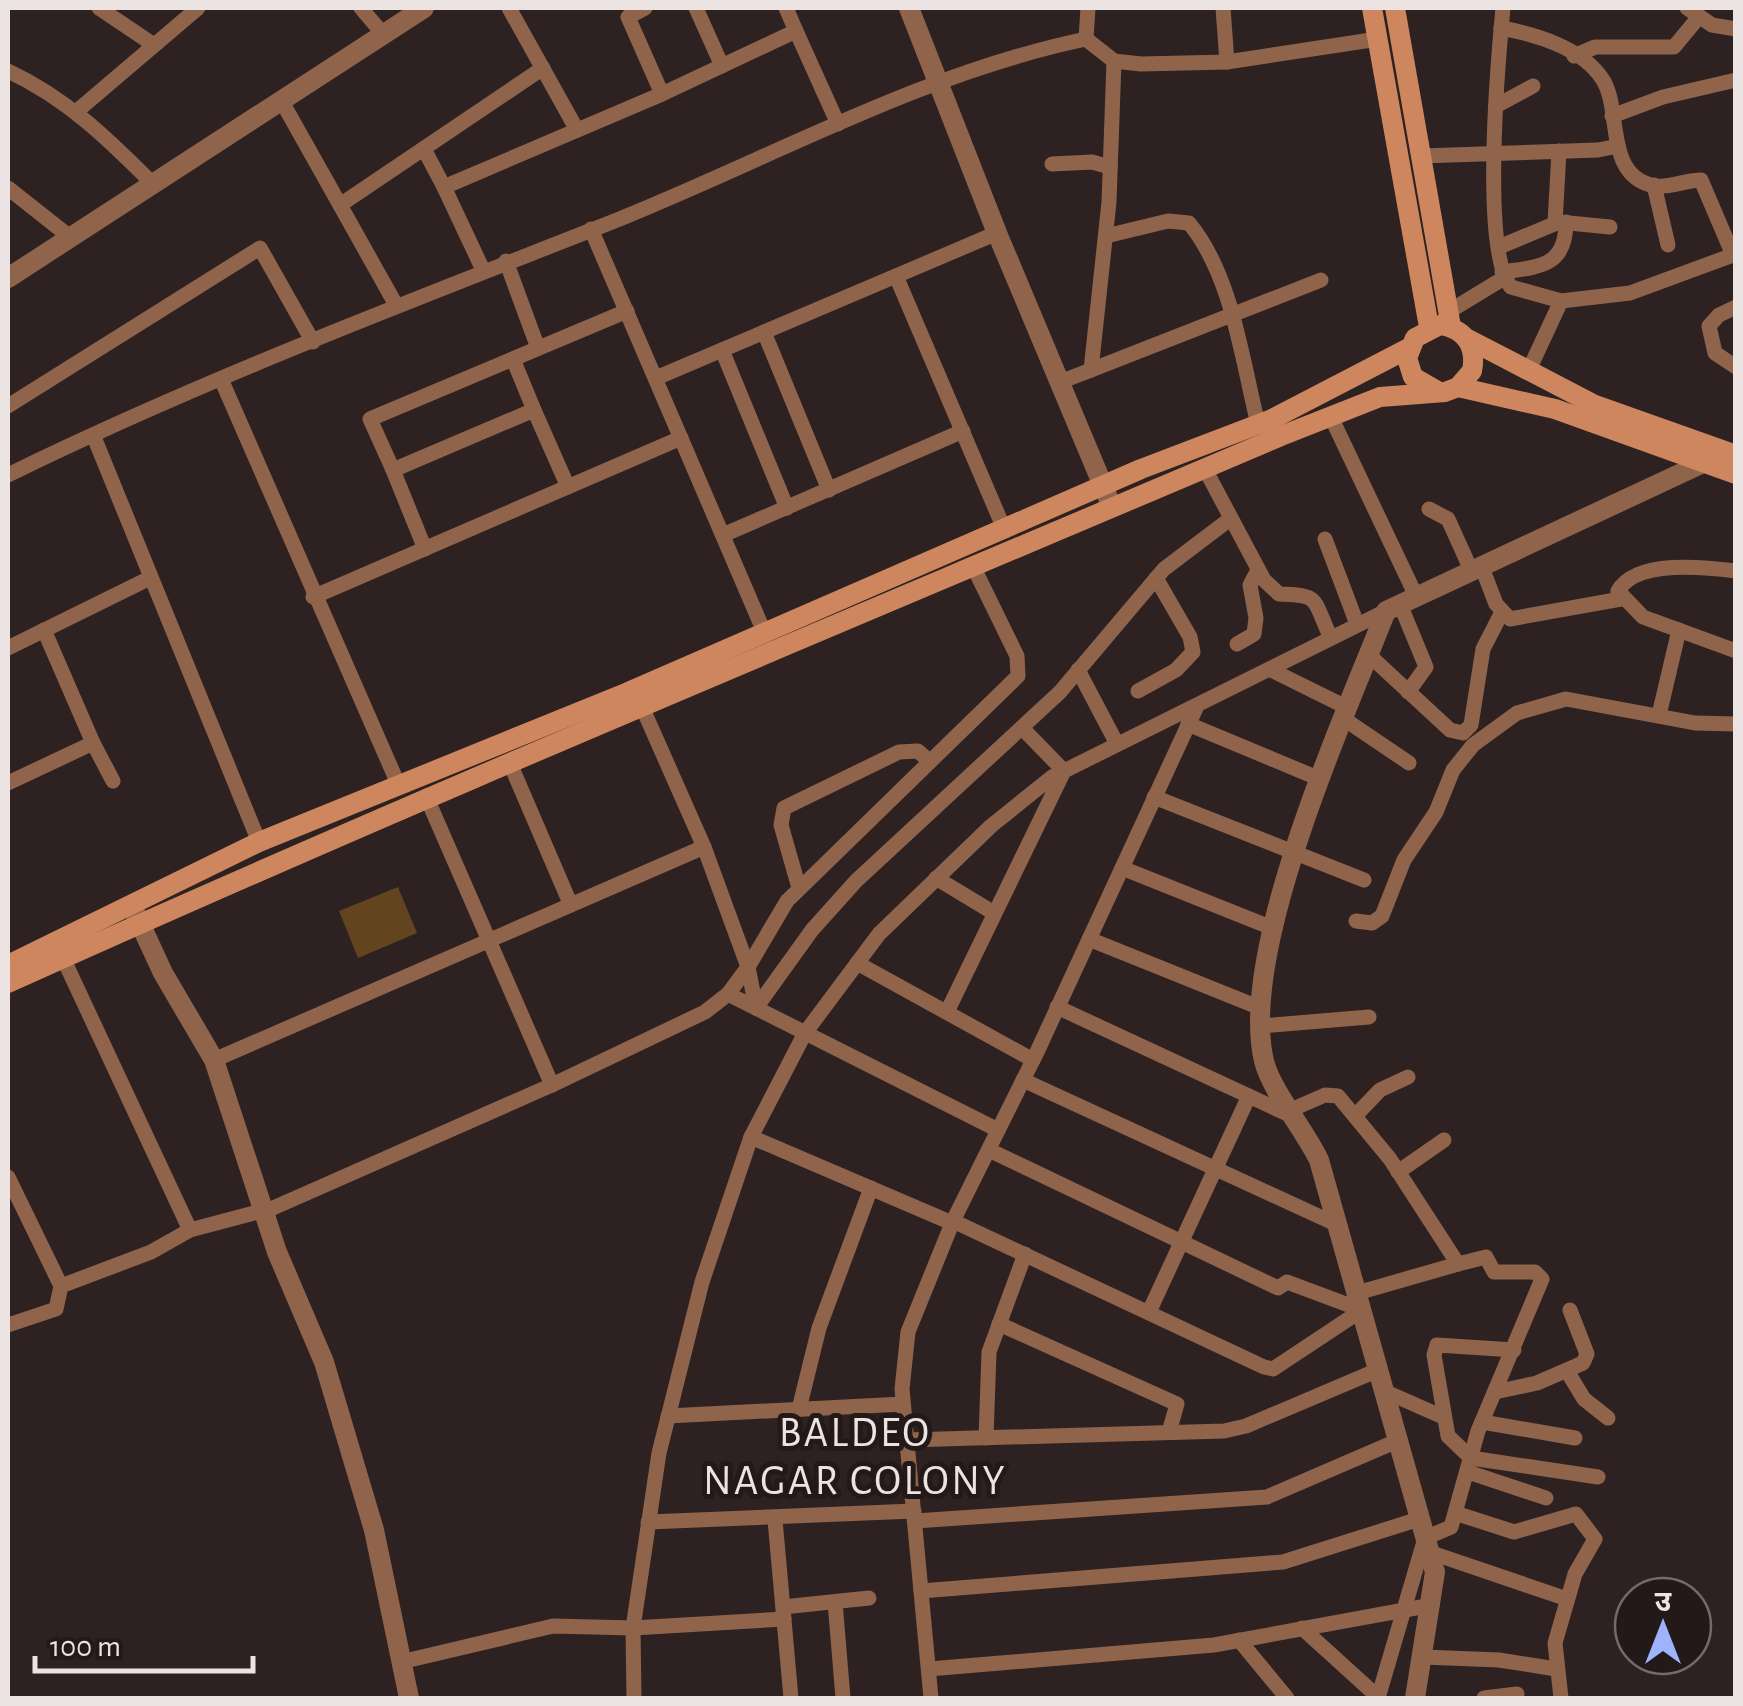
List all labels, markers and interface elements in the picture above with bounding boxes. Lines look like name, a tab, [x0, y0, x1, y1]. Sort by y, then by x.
district label: BALDEO NAGAR COLONY	[703, 1412, 1007, 1502]
north arrow	[1613, 1576, 1713, 1676]
text: उ	[1655, 1589, 1672, 1617]
scale bar	[35, 1611, 252, 1673]
text: 100 m	[50, 1632, 121, 1662]

